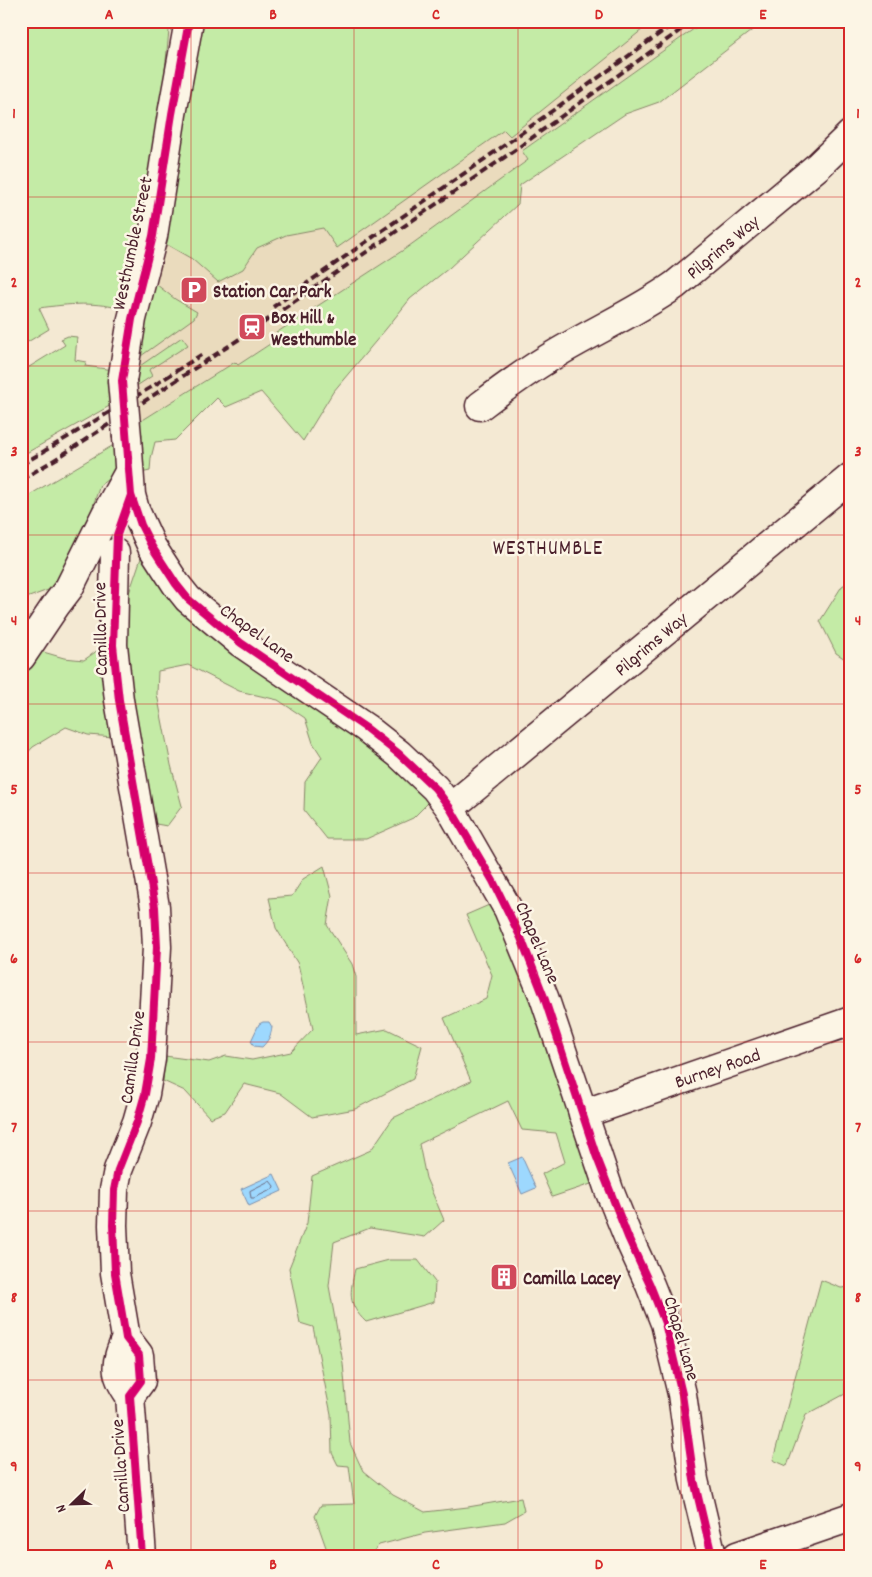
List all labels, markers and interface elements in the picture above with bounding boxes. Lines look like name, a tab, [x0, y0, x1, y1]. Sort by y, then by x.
text: A	[105, 4, 114, 27]
text: B	[269, 4, 277, 27]
text: C	[432, 4, 440, 27]
text: D	[595, 4, 604, 27]
text: E	[759, 4, 767, 27]
text: 1	[12, 103, 16, 126]
text: 1	[856, 103, 860, 126]
street label: Westhumble Street	[107, 174, 162, 313]
street label: Pilgrims Way	[682, 210, 767, 287]
text: 2	[11, 272, 18, 295]
text: 2	[855, 272, 862, 295]
parking icon: Station Car Park	[179, 275, 209, 305]
place label: Station Car Park	[213, 280, 332, 307]
place label: Box Hill & Westhumble	[271, 306, 356, 355]
station icon: Box Hill & Westhumble	[237, 312, 267, 342]
text: 3	[10, 441, 18, 464]
text: 3	[854, 441, 862, 464]
district label: WESTHUMBLE	[493, 535, 603, 565]
street label: Camilla Drive	[88, 582, 117, 676]
street label: Chapel Lane	[213, 598, 299, 671]
street label: Pilgrims Way	[610, 607, 695, 684]
text: 4	[11, 610, 17, 633]
text: 4	[855, 610, 861, 633]
text: 5	[10, 779, 18, 802]
text: 5	[854, 779, 862, 802]
street label: Chapel Lane	[506, 898, 565, 989]
text: 6	[10, 948, 18, 971]
text: 6	[854, 948, 862, 971]
street label: Camilla Drive	[115, 1009, 154, 1106]
street label: Burney Road	[672, 1043, 765, 1098]
text: 7	[11, 1117, 17, 1140]
text: 7	[855, 1117, 861, 1140]
building icon: Camilla Lacey	[489, 1262, 519, 1292]
place label: Camilla Lacey	[523, 1267, 622, 1294]
text: 8	[11, 1287, 18, 1310]
text: 8	[855, 1287, 862, 1310]
street label: Chapel Lane	[655, 1294, 705, 1384]
street label: Camilla Drive	[106, 1418, 139, 1513]
text: 9	[10, 1456, 18, 1479]
text: 9	[854, 1456, 862, 1479]
north arrow	[48, 1480, 98, 1530]
text: N	[51, 1501, 72, 1515]
text: A	[105, 1554, 114, 1577]
text: B	[269, 1554, 277, 1577]
text: C	[432, 1554, 440, 1577]
text: D	[595, 1554, 604, 1577]
text: E	[759, 1554, 767, 1577]

